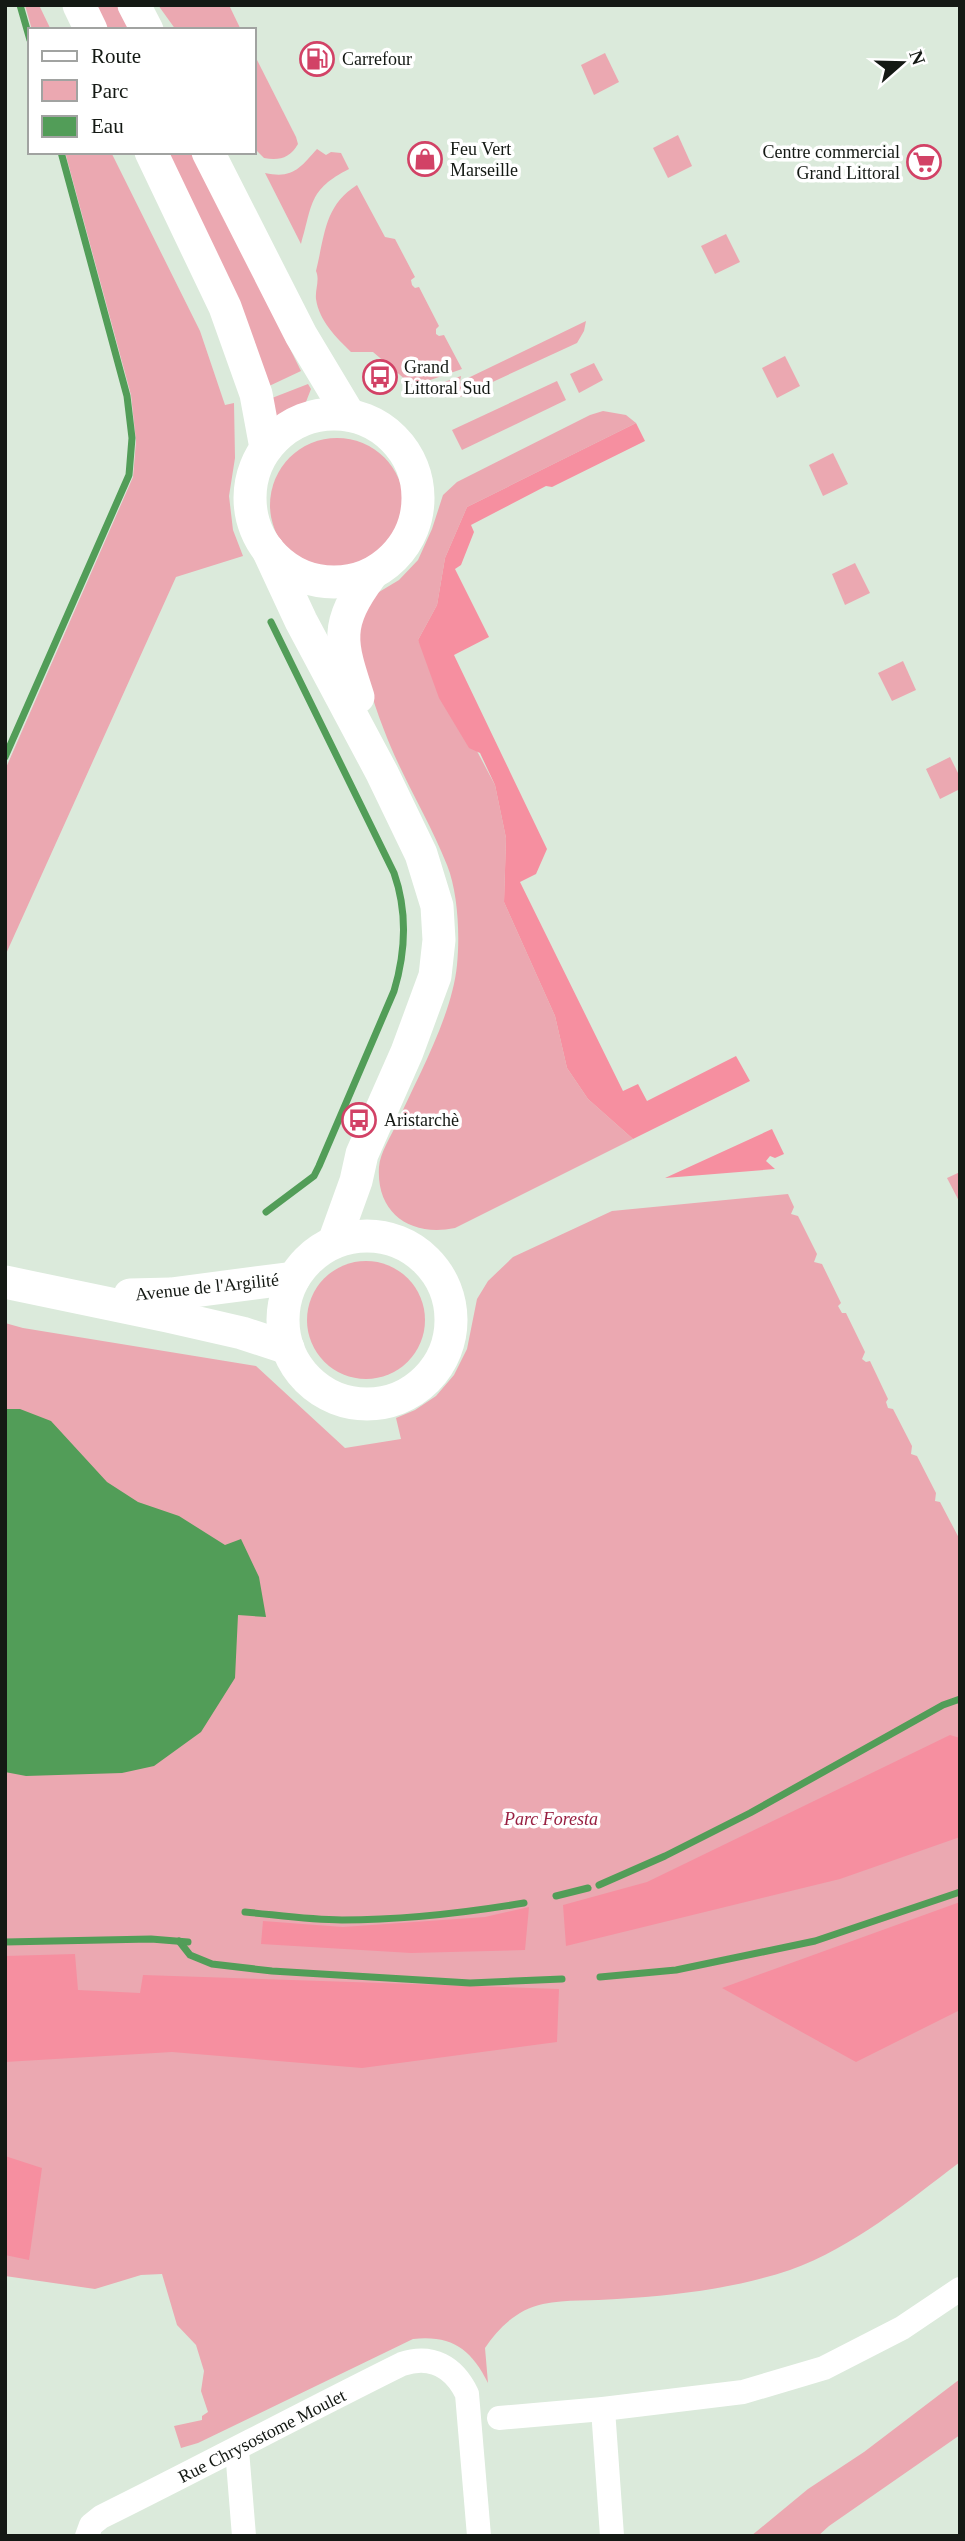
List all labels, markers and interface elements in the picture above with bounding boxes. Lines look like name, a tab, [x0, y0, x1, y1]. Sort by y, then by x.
legend	[28, 28, 256, 154]
north arrow	[867, 28, 937, 98]
fuel station icon: Carrefour	[298, 40, 336, 78]
text: Route	[91, 44, 141, 68]
text: N	[905, 47, 930, 68]
place label: Carrefour	[342, 49, 412, 69]
text: Parc	[91, 79, 128, 103]
text: Eau	[91, 114, 124, 138]
place label: Feu Vert Marseille	[450, 139, 518, 180]
shop icon: Feu Vert Marseille	[406, 140, 444, 178]
place label: Centre commercial Grand Littoral	[763, 142, 900, 183]
supermarket icon: Centre commercial Grand Littoral	[905, 143, 943, 181]
place label: Grand Littoral Sud	[404, 357, 491, 398]
bus stop icon: Grand Littoral Sud	[361, 358, 399, 396]
bus stop icon: Aristarchè	[340, 1101, 378, 1139]
place label: Aristarchè	[384, 1110, 459, 1130]
street label: Avenue de l'Argilité	[134, 1270, 280, 1304]
park label: Parc Foresta	[503, 1809, 598, 1829]
street label: Rue Chrysostome Moulet	[175, 2385, 349, 2487]

